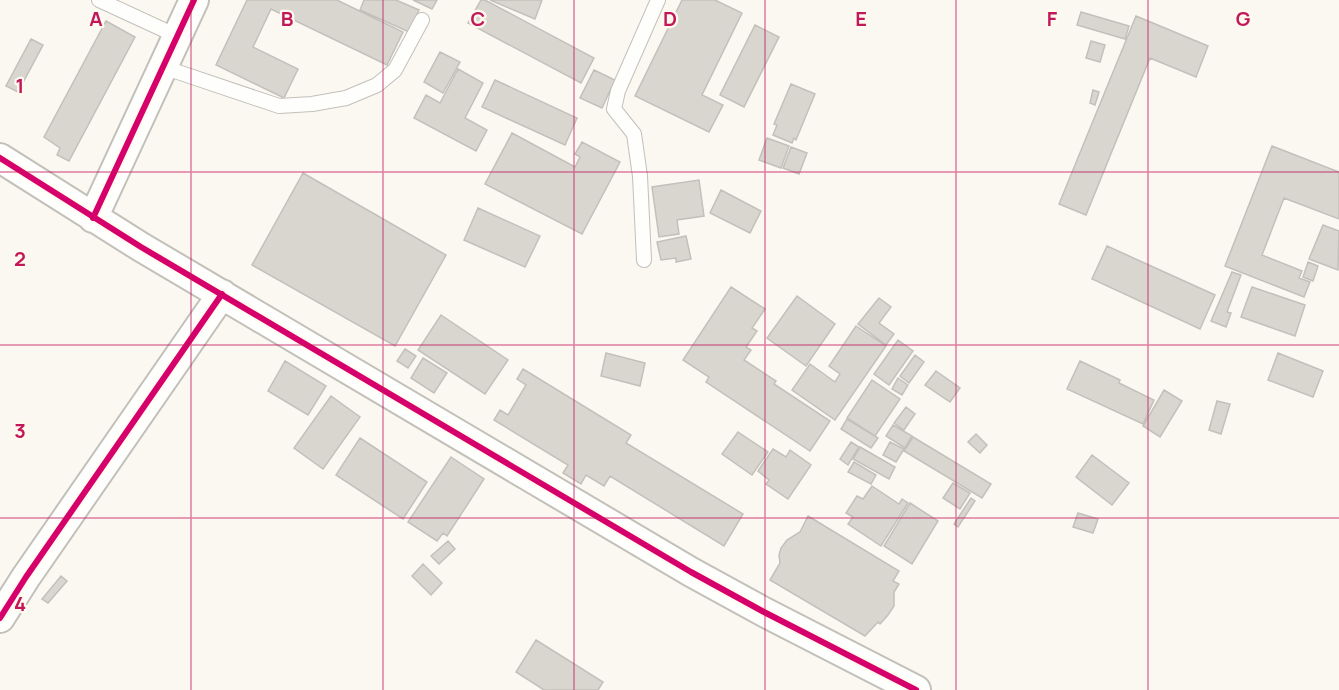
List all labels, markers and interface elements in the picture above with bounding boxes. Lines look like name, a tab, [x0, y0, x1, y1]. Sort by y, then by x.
text: A	[89, 5, 103, 32]
text: B	[281, 5, 294, 32]
text: C	[471, 5, 485, 32]
text: D	[663, 5, 677, 32]
text: E	[855, 5, 867, 32]
text: F	[1047, 5, 1058, 32]
text: G	[1236, 5, 1251, 32]
text: 1	[16, 72, 24, 99]
text: 2	[14, 245, 26, 272]
text: 3	[14, 417, 26, 444]
text: 4	[14, 590, 26, 617]

